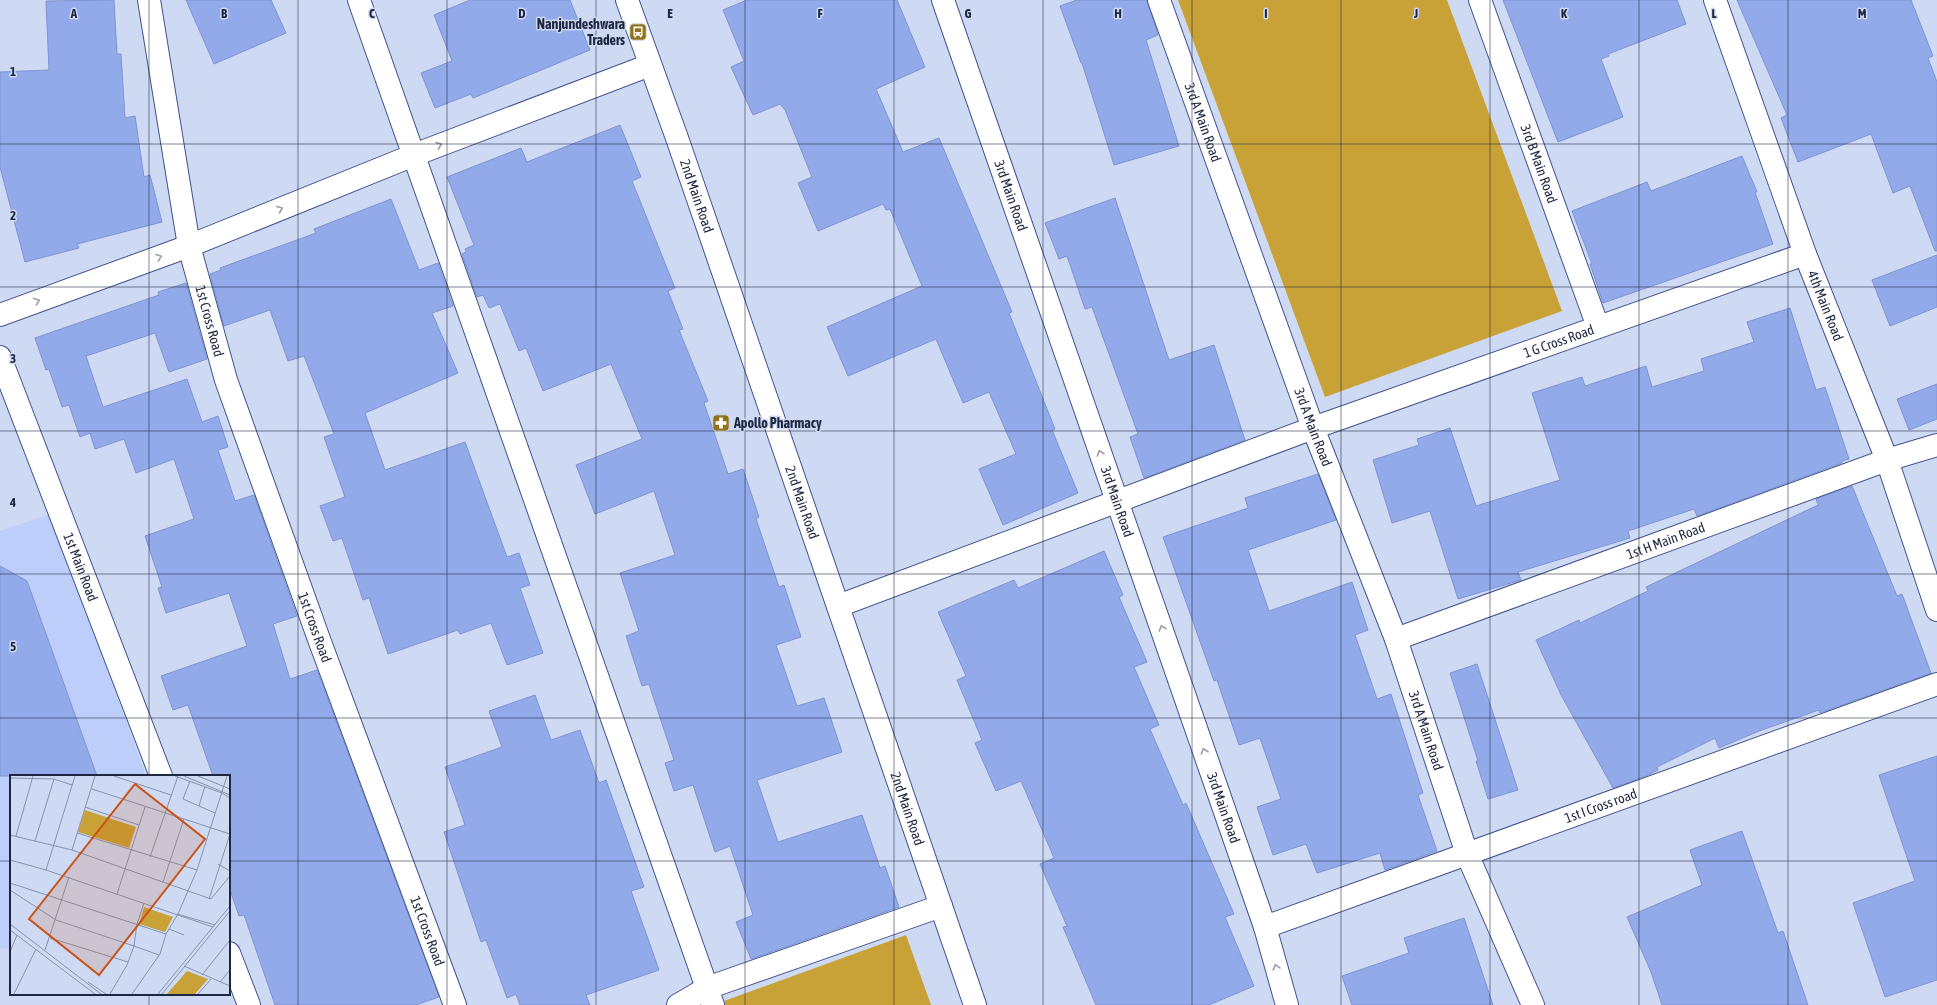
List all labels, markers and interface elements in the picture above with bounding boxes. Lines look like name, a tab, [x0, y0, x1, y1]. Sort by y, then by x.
text: A	[70, 6, 78, 21]
text: B	[221, 6, 228, 21]
text: C	[369, 6, 375, 21]
text: D	[518, 6, 526, 21]
text: E	[667, 6, 673, 21]
text: F	[817, 6, 823, 21]
text: G	[965, 6, 972, 21]
text: H	[1114, 6, 1122, 21]
text: I	[1264, 6, 1268, 21]
text: J	[1413, 6, 1418, 21]
text: K	[1561, 6, 1568, 21]
text: L	[1711, 6, 1717, 21]
text: M	[1858, 6, 1867, 21]
place label: Nanjundeshwara Traders	[537, 16, 625, 48]
bus stop icon: Nanjundeshwara Traders	[628, 22, 648, 42]
text: 1	[10, 64, 16, 79]
street label: 3rd A Main Road	[1181, 81, 1225, 164]
street label: 3rd B Main Road	[1518, 122, 1561, 205]
one-way arrow	[436, 142, 443, 150]
street label: 2nd Main Road	[677, 157, 717, 235]
street label: 3rd Main Road	[991, 158, 1031, 233]
one-way arrow	[276, 206, 283, 214]
text: 2	[10, 208, 16, 223]
one-way arrow	[155, 253, 162, 261]
street label: 4th Main Road	[1804, 268, 1847, 343]
street label: 1st Cross Road	[192, 284, 227, 358]
one-way arrow	[33, 298, 40, 306]
street label: 1 G Cross Road	[1522, 321, 1596, 361]
text: 3	[10, 351, 16, 366]
street label: 3rd A Main Road	[1291, 386, 1335, 469]
pharmacy icon: Apollo Pharmacy	[711, 413, 731, 433]
place label: Apollo Pharmacy	[733, 415, 822, 431]
one-way arrow	[1097, 449, 1105, 456]
street label: 2nd Main Road	[782, 463, 822, 541]
street label: 3rd Main Road	[1098, 464, 1137, 539]
text: 4	[9, 495, 16, 510]
street label: 1st H Main Road	[1624, 519, 1707, 562]
street label: 1st Main Road	[60, 530, 101, 604]
street label: 1st Cross Road	[295, 590, 335, 664]
one-way arrow	[1158, 625, 1166, 632]
text: 5	[10, 639, 16, 654]
street label: 3rd A Main Road	[1406, 689, 1447, 772]
one-way arrow	[1200, 748, 1209, 755]
street label: 2nd Main Road	[888, 770, 928, 848]
street label: 3rd Main Road	[1204, 770, 1243, 845]
inset map	[10, 775, 230, 995]
street label: 1st I Cross road	[1562, 785, 1639, 826]
street label: 1st Cross Road	[407, 894, 448, 968]
one-way arrow	[1273, 964, 1281, 971]

